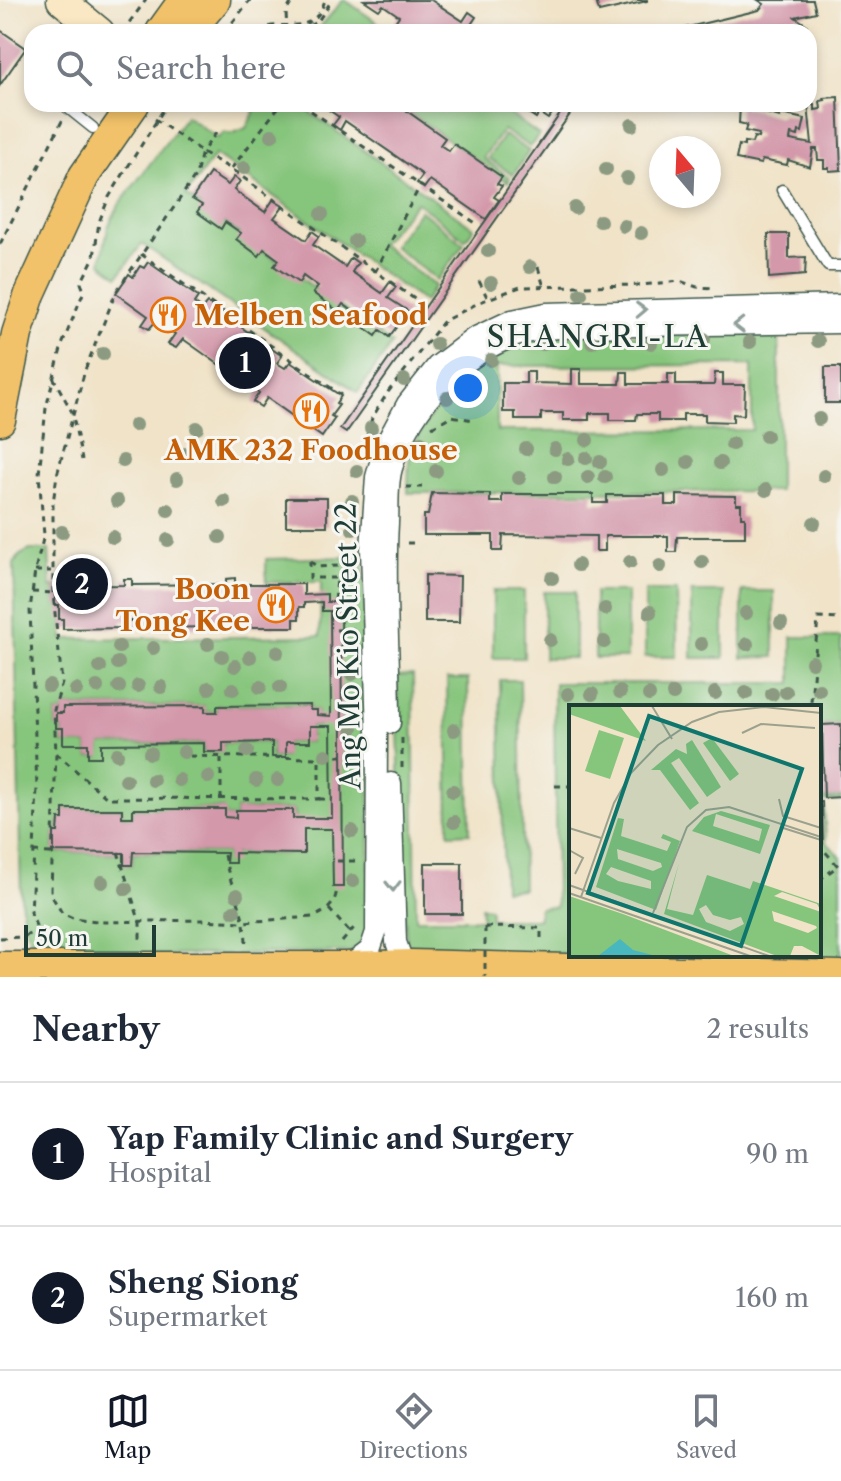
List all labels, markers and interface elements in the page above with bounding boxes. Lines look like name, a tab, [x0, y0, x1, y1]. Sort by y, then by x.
search box	[24, 24, 817, 112]
icon: search	[52, 46, 96, 90]
text: Search here	[116, 50, 286, 87]
north arrow	[649, 136, 721, 208]
restaurant icon: Melben Seafood	[149, 296, 187, 334]
place label: Melben Seafood	[194, 298, 428, 332]
one-way arrow	[635, 301, 648, 318]
one-way arrow	[732, 316, 745, 333]
district label: SHANGRI-LA	[487, 318, 709, 355]
pin: 1	[219, 333, 271, 393]
your location	[448, 368, 488, 408]
restaurant icon: AMK 232 Foodhouse	[292, 392, 330, 430]
place label: AMK 232 Foodhouse	[163, 433, 458, 467]
street label: Ang Mo Kio Street 22	[329, 502, 368, 791]
pin: 2	[56, 554, 108, 614]
place label: Boon Tong Kee	[115, 572, 250, 638]
restaurant icon: Boon Tong Kee	[257, 586, 295, 624]
inset map	[569, 705, 821, 957]
one-way arrow	[384, 880, 402, 893]
scale bar	[24, 921, 156, 957]
text: 50 m	[36, 925, 88, 952]
text: Nearby	[32, 1008, 160, 1050]
text: 2 results	[706, 1013, 809, 1045]
text: Yap Family Clinic and Surgery	[108, 1120, 573, 1157]
text: 1	[52, 1138, 64, 1170]
text: 90 m	[746, 1138, 809, 1170]
text: Hospital	[108, 1157, 212, 1189]
text: Sheng Siong	[108, 1264, 298, 1301]
text: 2	[50, 1282, 66, 1314]
text: 160 m	[735, 1282, 809, 1314]
text: Supermarket	[108, 1301, 268, 1333]
tab: Map	[104, 1389, 151, 1464]
tab: Directions	[359, 1389, 468, 1464]
tab: Saved	[676, 1389, 737, 1464]

